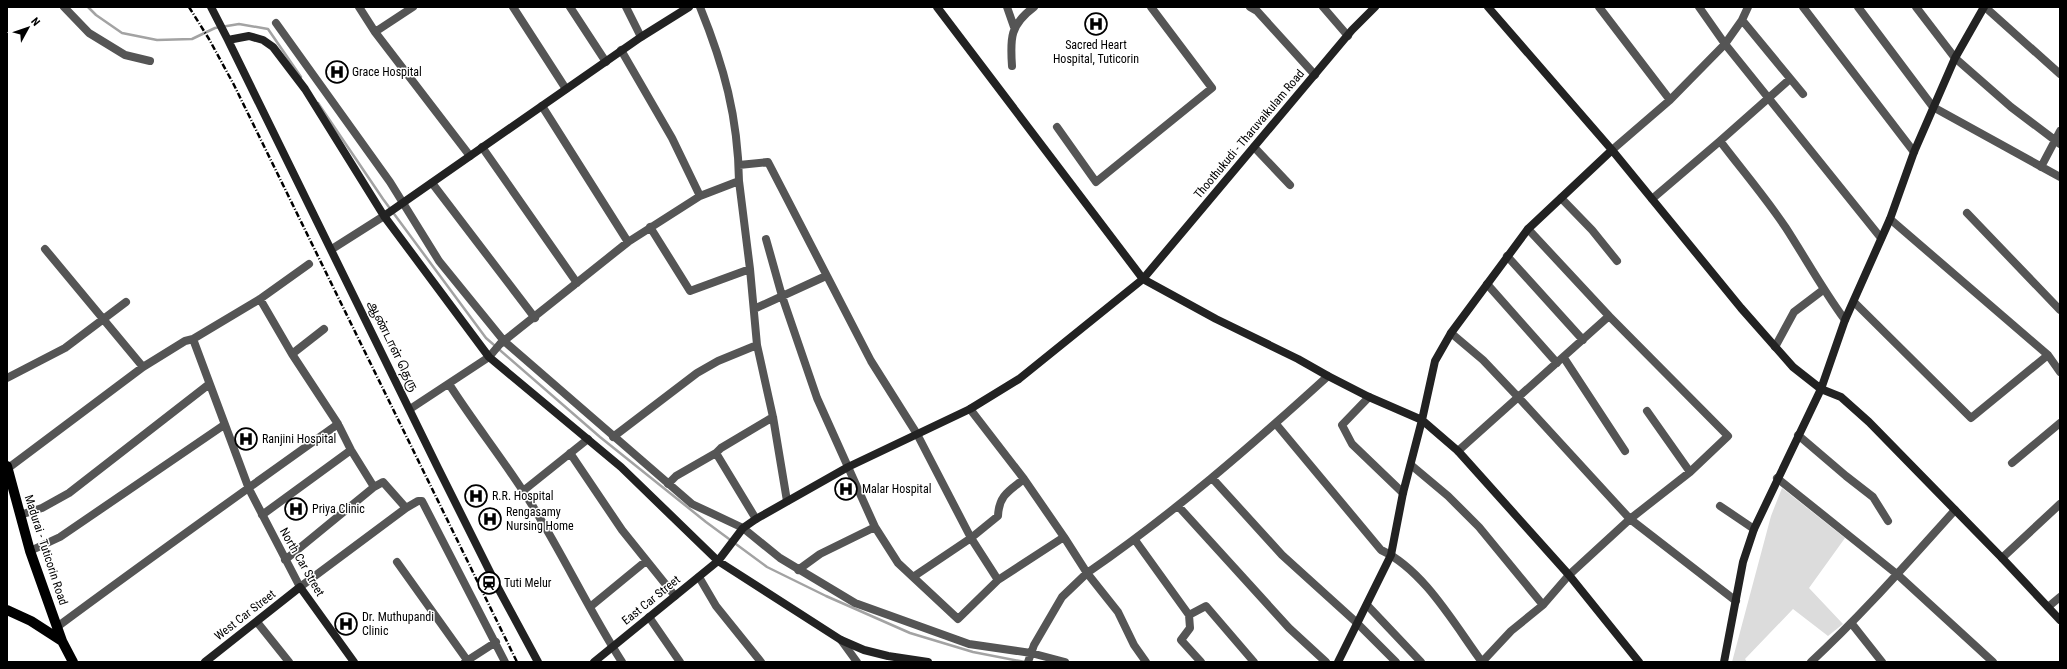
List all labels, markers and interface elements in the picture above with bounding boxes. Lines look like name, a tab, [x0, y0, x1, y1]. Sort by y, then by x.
north arrow	[8, 8, 48, 48]
hospital icon: Sacred Heart Hospital, Tuticorin	[1083, 11, 1109, 37]
text: N	[28, 15, 43, 29]
place label: Sacred Heart Hospital, Tuticorin	[1053, 38, 1139, 66]
hospital icon: Grace Hospital	[324, 59, 350, 85]
place label: Grace Hospital	[352, 65, 422, 79]
street label: Thoothukudi - Tharuvaikulam Road	[1191, 67, 1307, 201]
street label: ஆண்டாள் தெரு	[364, 298, 421, 395]
hospital icon: Ranjini Hospital	[233, 426, 259, 452]
place label: Ranjini Hospital	[262, 432, 336, 446]
hospital icon: Malar Hospital	[833, 476, 859, 502]
place label: Malar Hospital	[862, 482, 931, 496]
hospital icon: R.R. Hospital	[463, 483, 489, 509]
place label: R.R. Hospital	[492, 489, 553, 503]
street label: Madurai - Tuticorin Road	[22, 493, 70, 607]
hospital icon: Priya Clinic	[283, 496, 309, 522]
place label: Priya Clinic	[312, 502, 365, 516]
place label: Rengasamy Nursing Home	[506, 505, 574, 533]
hospital icon: Rengasamy Nursing Home	[477, 506, 503, 532]
street label: North Car Street	[277, 525, 327, 599]
station icon: Tuti Melur	[476, 570, 502, 596]
street label: East Car Street	[619, 572, 683, 628]
place label: Tuti Melur	[504, 576, 552, 590]
street label: West Car Street	[212, 587, 279, 643]
place label: Dr. Muthupandi Clinic	[362, 610, 434, 638]
hospital icon: Dr. Muthupandi Clinic	[333, 611, 359, 637]

